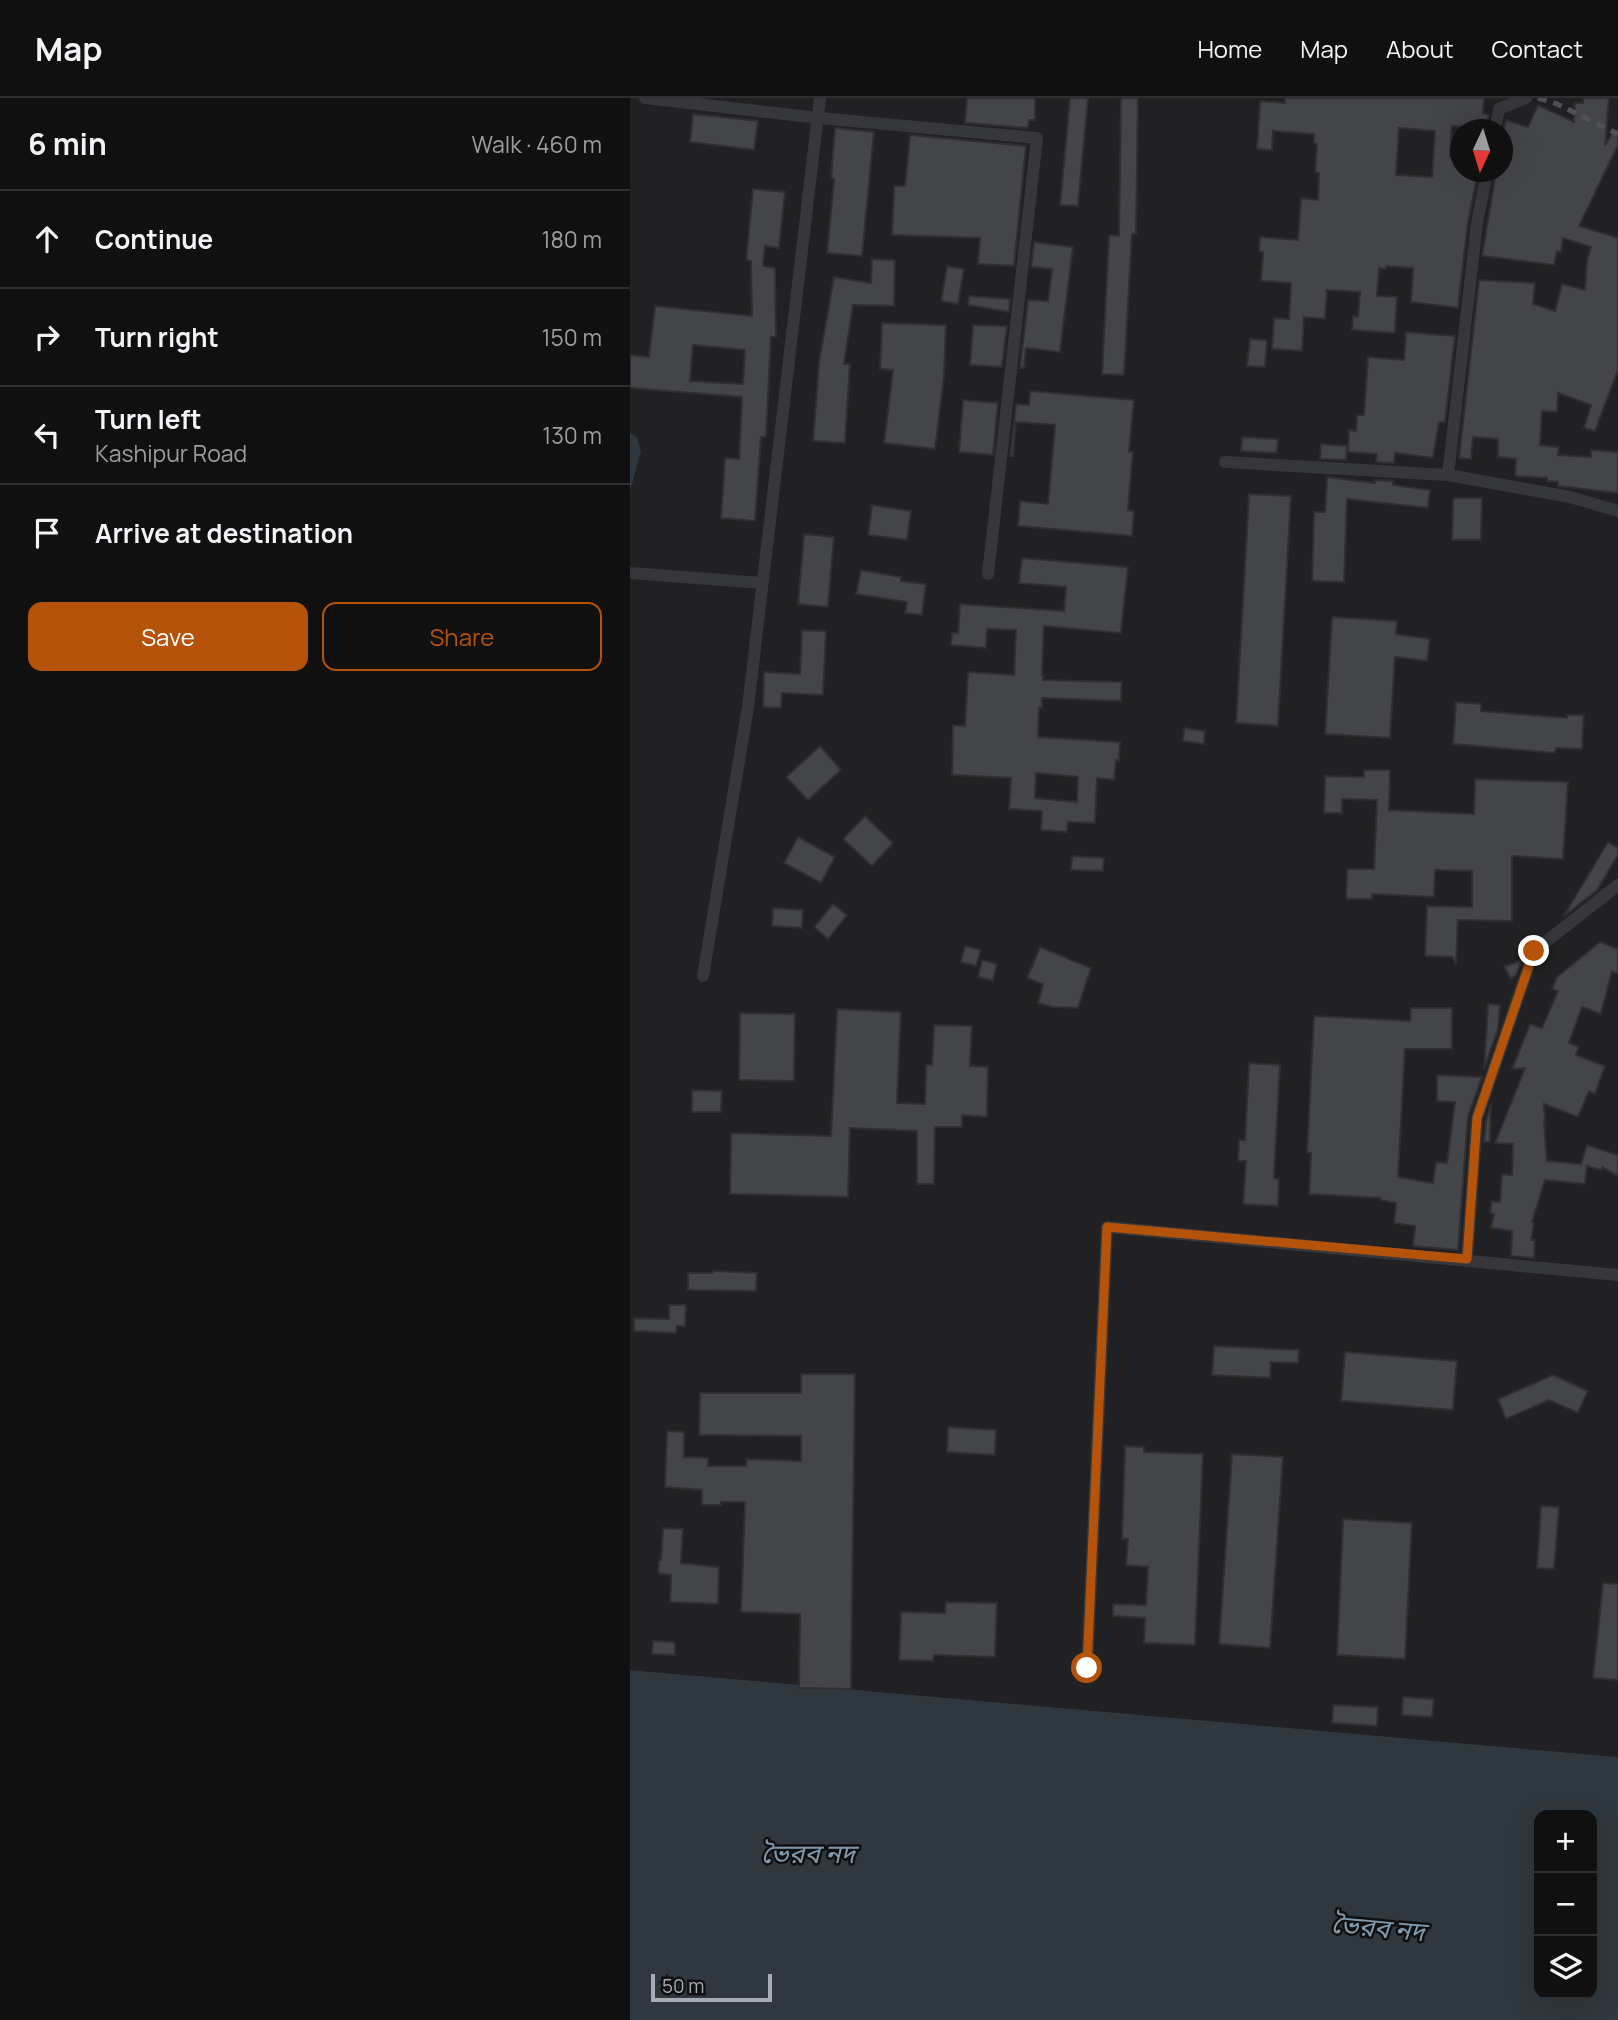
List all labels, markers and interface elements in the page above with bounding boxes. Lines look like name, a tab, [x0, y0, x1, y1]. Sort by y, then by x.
text: Map	[35, 26, 103, 71]
text: Home	[1197, 32, 1262, 65]
text: Map	[1300, 32, 1348, 65]
text: About	[1386, 32, 1454, 65]
text: Contact	[1492, 32, 1583, 65]
north arrow	[1450, 119, 1513, 182]
text: 6 min	[28, 123, 107, 164]
text: Walk · 460 m	[472, 128, 602, 160]
icon: ahead	[28, 220, 66, 258]
text: Continue	[95, 221, 213, 257]
text: 180 m	[542, 223, 602, 255]
icon: right	[28, 318, 66, 356]
text: Turn right	[95, 319, 219, 355]
text: 150 m	[542, 321, 602, 353]
text: Turn left	[95, 401, 202, 437]
icon: left	[28, 416, 66, 454]
text: 130 m	[542, 419, 602, 451]
text: Kashipur Road	[95, 437, 247, 469]
icon: arrive	[28, 514, 66, 552]
text: Arrive at destination	[95, 515, 353, 551]
button: Save	[28, 602, 308, 671]
button: Share	[322, 602, 602, 671]
route end	[1518, 935, 1549, 966]
route start	[1071, 1652, 1102, 1683]
map controls	[1534, 1810, 1597, 1999]
button: +	[1534, 1810, 1597, 1873]
water label: ভৈরব নদ	[761, 1835, 860, 1871]
button: −	[1534, 1873, 1597, 1936]
water label: ভৈরব নদ	[1330, 1905, 1431, 1949]
button: layers	[1534, 1936, 1597, 1999]
scale bar	[651, 1971, 772, 2003]
text: 50 m	[662, 1973, 704, 1999]

